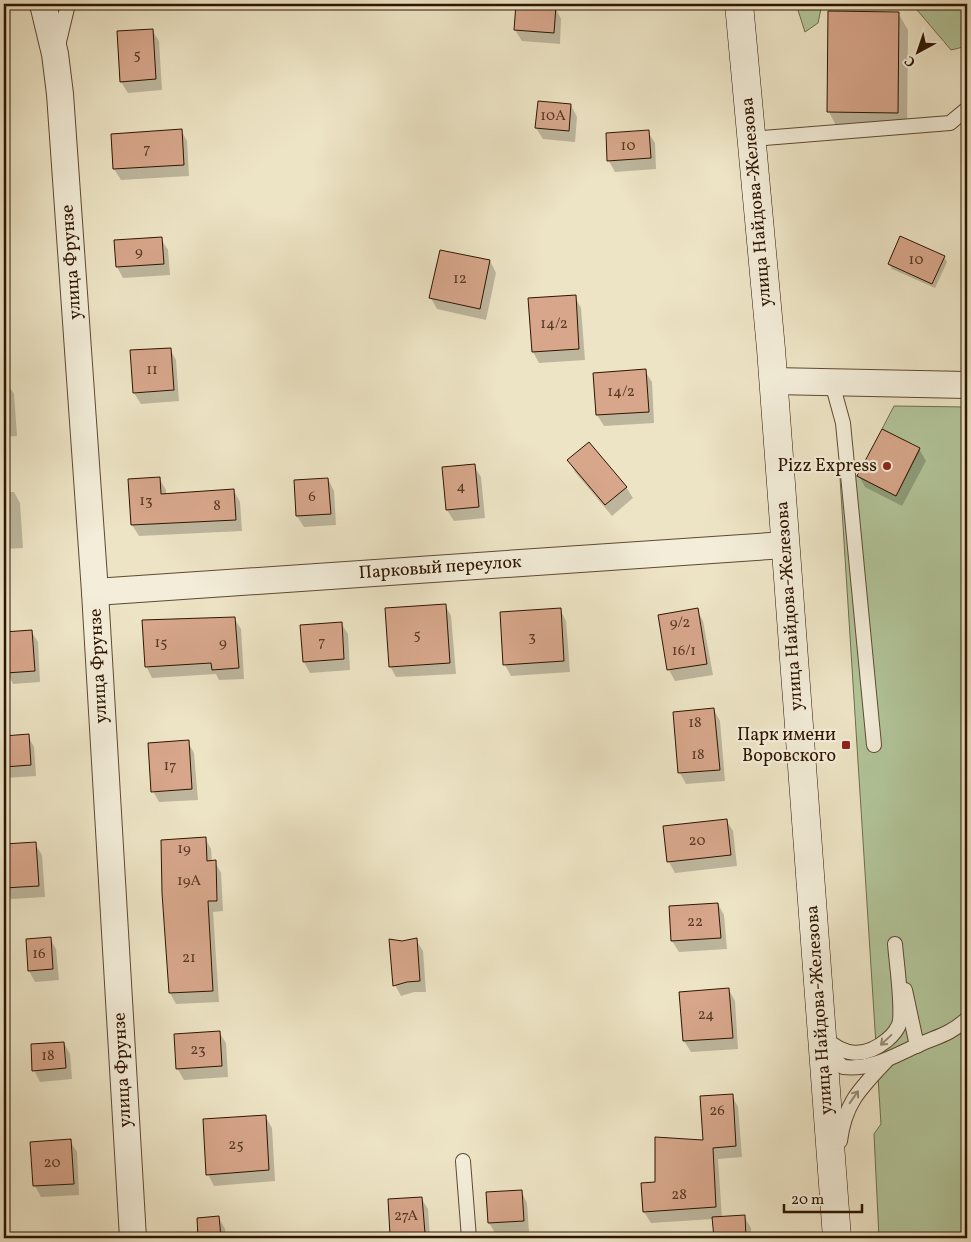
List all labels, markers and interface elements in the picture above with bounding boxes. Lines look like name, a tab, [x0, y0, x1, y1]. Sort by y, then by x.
north arrow	[894, 28, 944, 78]
house number: 5	[133, 45, 141, 66]
text: С	[901, 51, 920, 71]
street label: улица Найдова-Железова	[735, 96, 779, 308]
house number: 10А	[540, 106, 566, 127]
house number: 10	[621, 136, 635, 157]
house number: 7	[143, 139, 151, 160]
street label: улица Фрунзе	[56, 204, 88, 320]
house number: 9	[135, 242, 143, 263]
house number: 10	[909, 250, 923, 271]
house number: 12	[453, 269, 467, 290]
house number: 14/2	[540, 314, 568, 335]
house number: 11	[146, 360, 158, 381]
house number: 14/2	[607, 382, 635, 403]
place label: Pizz Express	[777, 454, 877, 479]
marker: Pizz Express	[881, 460, 893, 472]
house number: 4	[457, 477, 466, 498]
house number: 6	[308, 487, 316, 508]
house number: 13	[139, 491, 153, 512]
house number: 8	[213, 496, 221, 517]
street label: улица Найдова-Железова	[770, 500, 810, 712]
street label: Парковый переулок	[358, 550, 523, 586]
street label: улица Фрунзе	[83, 608, 115, 724]
house number: 9/2	[670, 613, 690, 634]
house number: 5	[413, 625, 421, 646]
house number: 3	[528, 627, 536, 648]
house number: 7	[318, 632, 326, 653]
house number: 15	[154, 633, 168, 654]
house number: 9	[219, 633, 227, 654]
house number: 16/1	[672, 641, 696, 662]
house number: 18	[688, 713, 702, 734]
place label: Парк имени Воровского	[737, 723, 836, 769]
marker: Парк имени Воровского	[840, 739, 852, 751]
house number: 18	[691, 745, 705, 766]
house number: 17	[163, 756, 177, 777]
house number: 20	[689, 831, 705, 852]
house number: 19	[177, 839, 191, 860]
house number: 19А	[177, 871, 202, 892]
street label: улица Найдова-Железова	[800, 904, 840, 1116]
house number: 22	[687, 912, 703, 933]
house number: 16	[32, 944, 46, 965]
house number: 21	[182, 948, 196, 969]
house number: 24	[698, 1005, 714, 1026]
street label: улица Фрунзе	[107, 1012, 139, 1128]
one-way arrow	[880, 1034, 892, 1046]
house number: 23	[190, 1040, 206, 1061]
house number: 18	[41, 1046, 55, 1067]
one-way arrow	[849, 1090, 859, 1104]
house number: 26	[709, 1101, 725, 1122]
house number: 25	[228, 1135, 244, 1156]
house number: 20	[44, 1153, 60, 1174]
scale bar	[784, 1182, 861, 1214]
house number: 28	[671, 1185, 687, 1206]
text: 20 m	[791, 1190, 824, 1211]
house number: 27А	[394, 1206, 418, 1227]

